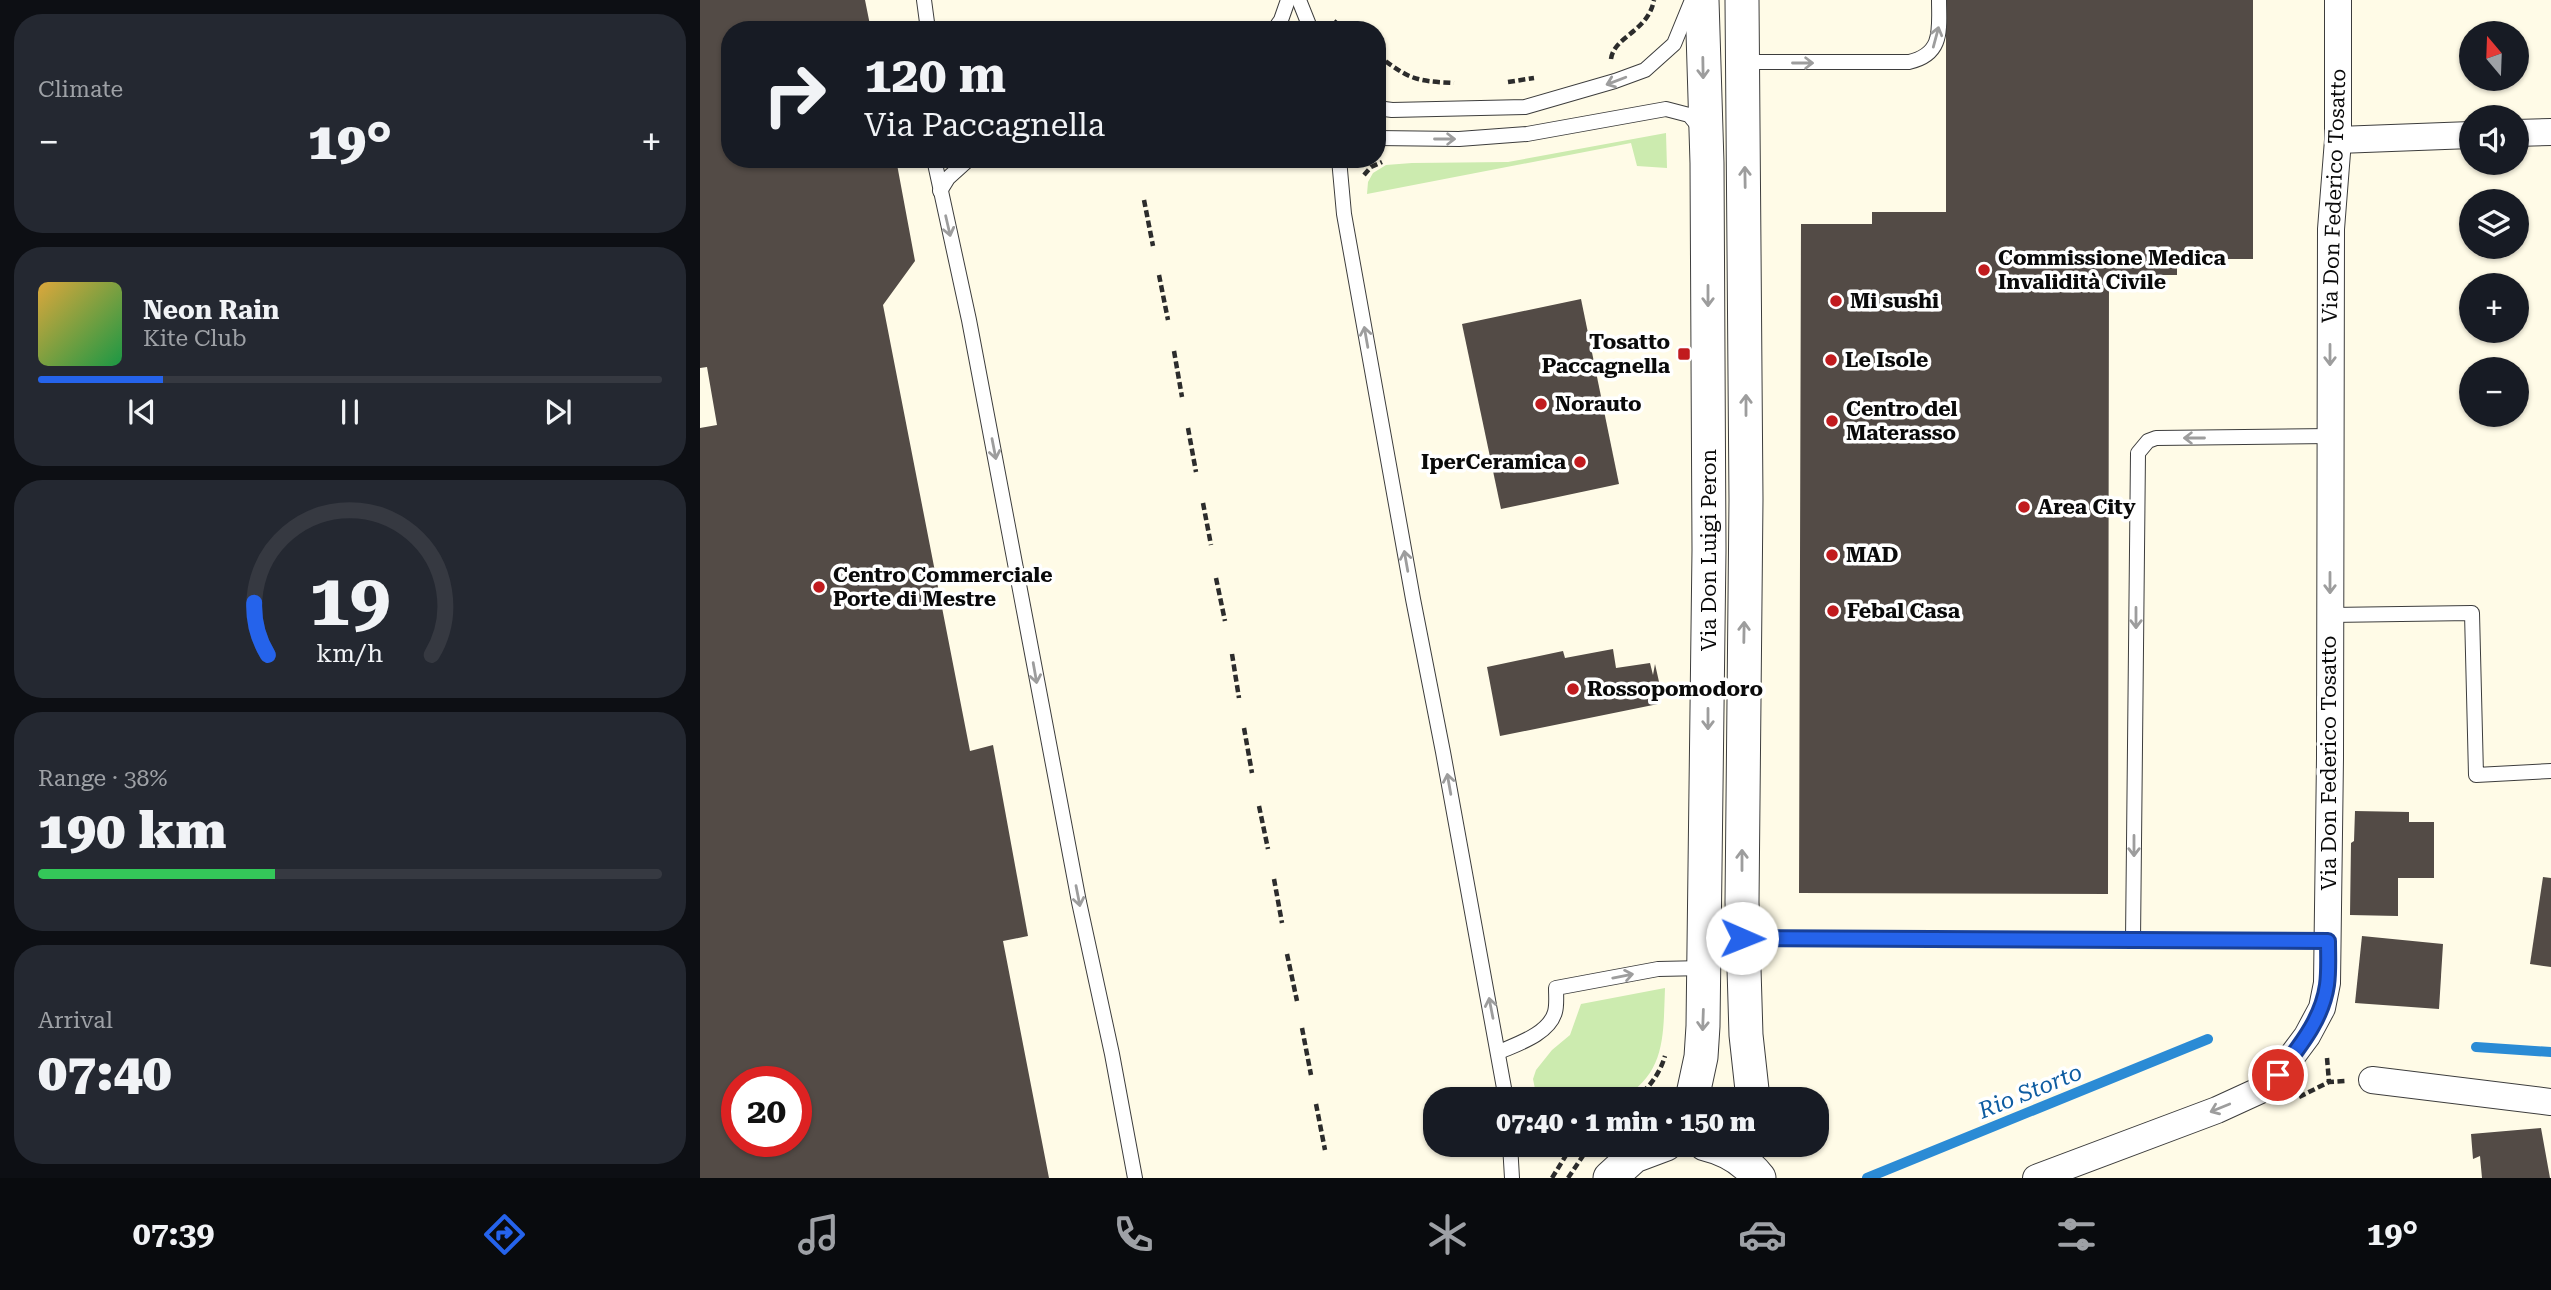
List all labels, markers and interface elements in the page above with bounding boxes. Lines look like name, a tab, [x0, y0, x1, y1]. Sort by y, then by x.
north arrow	[2459, 21, 2529, 91]
map controls	[2459, 21, 2529, 427]
one-way arrow	[1930, 27, 1943, 49]
text: 120 m	[864, 47, 1006, 104]
icon: right	[749, 49, 840, 140]
one-way arrow	[1697, 56, 1710, 79]
one-way arrow	[1791, 56, 1814, 70]
street label: Via Don Federico Tosatto	[2318, 68, 2350, 324]
one-way arrow	[1606, 75, 1628, 88]
text: Climate	[38, 76, 123, 103]
button: sound	[2459, 105, 2529, 175]
text: Via Paccagnella	[864, 106, 1105, 144]
text: 19°	[308, 111, 392, 172]
text: −	[38, 120, 59, 164]
text: +	[641, 120, 662, 164]
one-way arrow	[1434, 132, 1457, 146]
one-way arrow	[1738, 166, 1751, 189]
button: layers	[2459, 189, 2529, 259]
one-way arrow	[942, 214, 955, 237]
place label: Commissione Medica Invalidità Civile	[1998, 246, 2226, 294]
marker: Commissione Medica Invalidità Civile	[1976, 262, 1992, 278]
button: +	[2459, 273, 2529, 343]
one-way arrow	[1702, 284, 1715, 307]
place label: Mi sushi	[1850, 289, 1939, 313]
marker: Mi sushi	[1828, 293, 1844, 309]
text: Neon Rain	[143, 295, 279, 325]
text: Kite Club	[143, 325, 247, 352]
one-way arrow	[1359, 326, 1372, 349]
place label: Tosatto Paccagnella	[1542, 330, 1671, 378]
one-way arrow	[2323, 343, 2337, 366]
marker: Tosatto Paccagnella	[1676, 346, 1692, 362]
place label: Le Isole	[1845, 348, 1928, 372]
marker: Le Isole	[1823, 352, 1839, 368]
button: −	[2459, 357, 2529, 427]
place label: Norauto	[1555, 392, 1642, 416]
icon: previous	[123, 393, 161, 431]
icon: pause	[331, 393, 369, 431]
icon: next	[539, 393, 577, 431]
one-way arrow	[1739, 394, 1753, 417]
marker: Norauto	[1533, 396, 1549, 412]
place label: Centro del Materasso	[1846, 397, 1957, 445]
marker: Centro del Materasso	[1824, 413, 1840, 429]
one-way arrow	[2183, 431, 2206, 445]
one-way arrow	[988, 437, 1001, 460]
street label: Via Don Luigi Peron	[1697, 448, 1721, 651]
place label: IperCeramica	[1421, 450, 1567, 474]
marker: IperCeramica	[1572, 454, 1588, 470]
place label: Area City	[2038, 495, 2136, 519]
marker: Area City	[2016, 499, 2032, 515]
place label: MAD	[1846, 543, 1898, 567]
marker: MAD	[1824, 547, 1840, 563]
one-way arrow	[1399, 550, 1412, 573]
text: 19	[309, 558, 391, 643]
place label: Centro Commerciale Porte di Mestre	[833, 563, 1053, 611]
one-way arrow	[2323, 571, 2337, 594]
marker: Centro Commerciale Porte di Mestre	[811, 579, 827, 595]
place label: Febal Casa	[1847, 599, 1961, 623]
marker: Febal Casa	[1825, 603, 1841, 619]
one-way arrow	[2129, 606, 2142, 629]
one-way arrow	[1738, 621, 1751, 644]
street label: Via Don Federico Tosatto	[2317, 636, 2341, 890]
text: km/h	[317, 639, 383, 668]
one-way arrow	[1029, 661, 1042, 683]
place label: Rossopomodoro	[1587, 677, 1763, 701]
marker: Rossopomodoro	[1565, 681, 1581, 697]
one-way arrow	[1701, 707, 1715, 730]
text: Range · 38%	[38, 765, 167, 792]
one-way arrow	[1442, 773, 1455, 796]
text: 190 km	[38, 800, 226, 861]
one-way arrow	[2127, 834, 2141, 857]
one-way arrow	[1735, 849, 1749, 872]
one-way arrow	[1072, 884, 1086, 907]
position arrow	[1705, 901, 1779, 975]
one-way arrow	[1611, 968, 1634, 982]
one-way arrow	[1483, 997, 1497, 1020]
text: Arrival	[38, 1007, 113, 1034]
one-way arrow	[1697, 1008, 1710, 1031]
text: 07:40	[38, 1042, 172, 1103]
pin	[2248, 1045, 2308, 1105]
icon: arrive	[2259, 1056, 2297, 1094]
water label: Rio Storto	[1974, 1058, 2086, 1125]
speed limit sign: 20	[721, 1066, 812, 1157]
one-way arrow	[2210, 1103, 2232, 1116]
text: 07:40 · 1 min · 150 m	[1496, 1107, 1756, 1137]
icon: directions	[480, 1210, 529, 1259]
icon: music	[794, 1210, 843, 1259]
icon: phone	[1109, 1210, 1158, 1259]
icon: climate	[1423, 1210, 1472, 1259]
icon: car	[1738, 1210, 1787, 1259]
icon: filters	[2052, 1210, 2101, 1259]
text: 07:39	[133, 1215, 214, 1253]
text: 19°	[2366, 1215, 2418, 1253]

